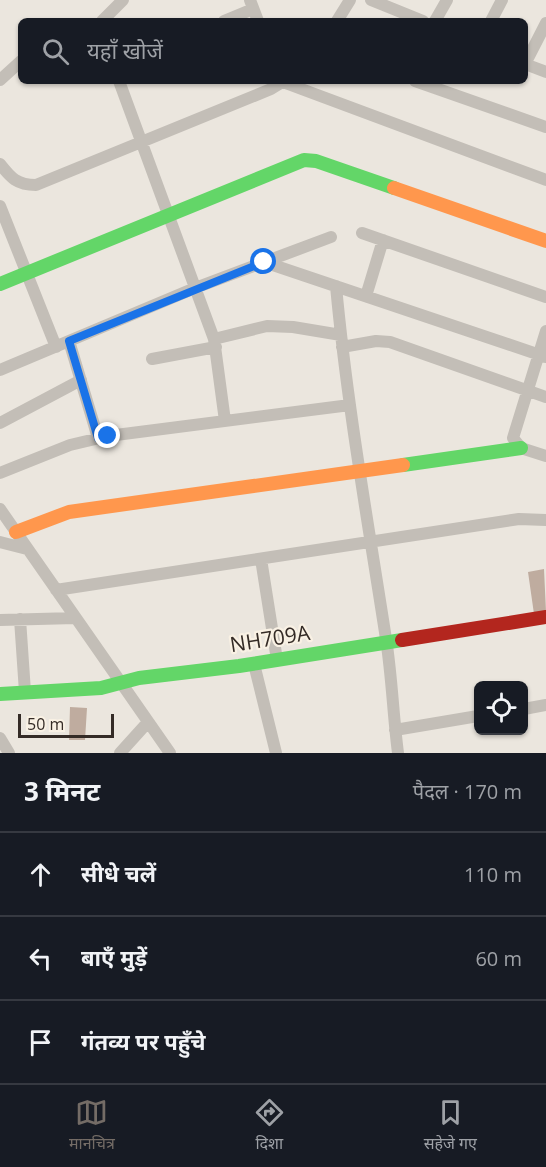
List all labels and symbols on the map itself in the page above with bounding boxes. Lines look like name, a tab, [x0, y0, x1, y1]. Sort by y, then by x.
route start	[250, 248, 276, 274]
route end	[94, 422, 120, 448]
street label: NH709A	[228, 618, 313, 658]
scale bar	[18, 711, 114, 738]

